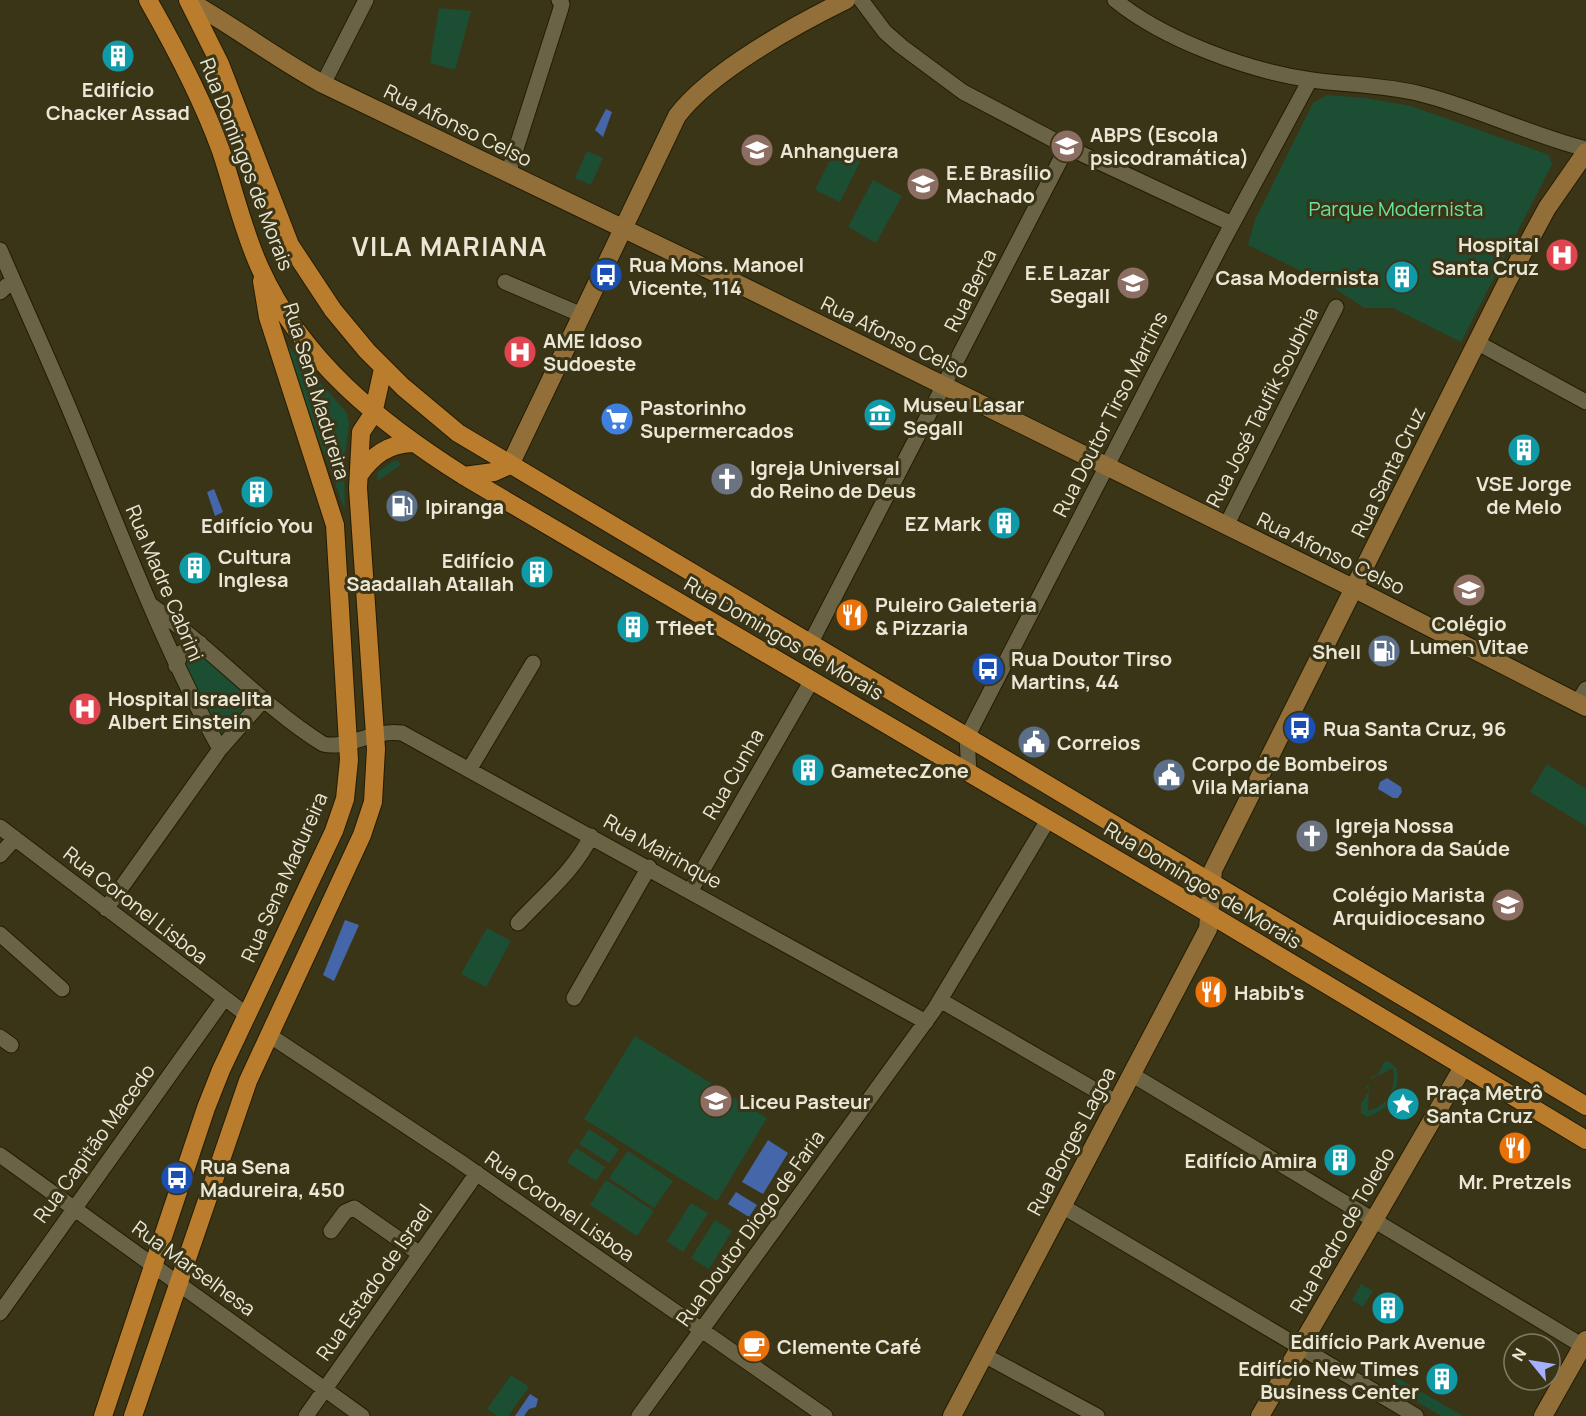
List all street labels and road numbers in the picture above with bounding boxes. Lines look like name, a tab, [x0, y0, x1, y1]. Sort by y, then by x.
street label: Rua Domingos de Morais	[194, 54, 300, 274]
street label: Rua Afonso Celso	[380, 77, 537, 173]
street label: Rua Berta	[938, 244, 1002, 336]
street label: Rua Afonso Celso	[817, 289, 974, 385]
street label: Rua Sena Madureira	[277, 299, 357, 483]
street label: Rua José Taufik Soubhia	[1200, 302, 1324, 512]
street label: Rua Doutor Tirso Martins	[1046, 307, 1174, 521]
street label: Rua Santa Cruz	[1345, 402, 1431, 542]
street label: Rua Madre Cabrini	[120, 501, 210, 665]
street label: Rua Afonso Celso	[1253, 505, 1410, 601]
street label: Rua Domingos de Morais	[680, 570, 888, 706]
street label: Rua Cunha	[696, 724, 770, 824]
street label: Rua Sena Madureira	[234, 788, 334, 966]
street label: Rua Mairinque	[599, 807, 727, 895]
street label: Rua Domingos de Morais	[1099, 815, 1307, 955]
street label: Rua Coronel Lisboa	[58, 840, 214, 970]
street label: Rua Capitão Macedo	[27, 1058, 161, 1228]
street label: Rua Borges Lagoa	[1020, 1062, 1122, 1220]
street label: Rua Doutor Diogo de Faria	[670, 1124, 830, 1332]
street label: Rua Pedro de Toledo	[1283, 1142, 1401, 1318]
street label: Rua Coronel Lisboa	[480, 1144, 640, 1268]
street label: Rua Estado de Israel	[310, 1198, 438, 1366]
street label: Rua Marselhesa	[127, 1214, 261, 1322]

